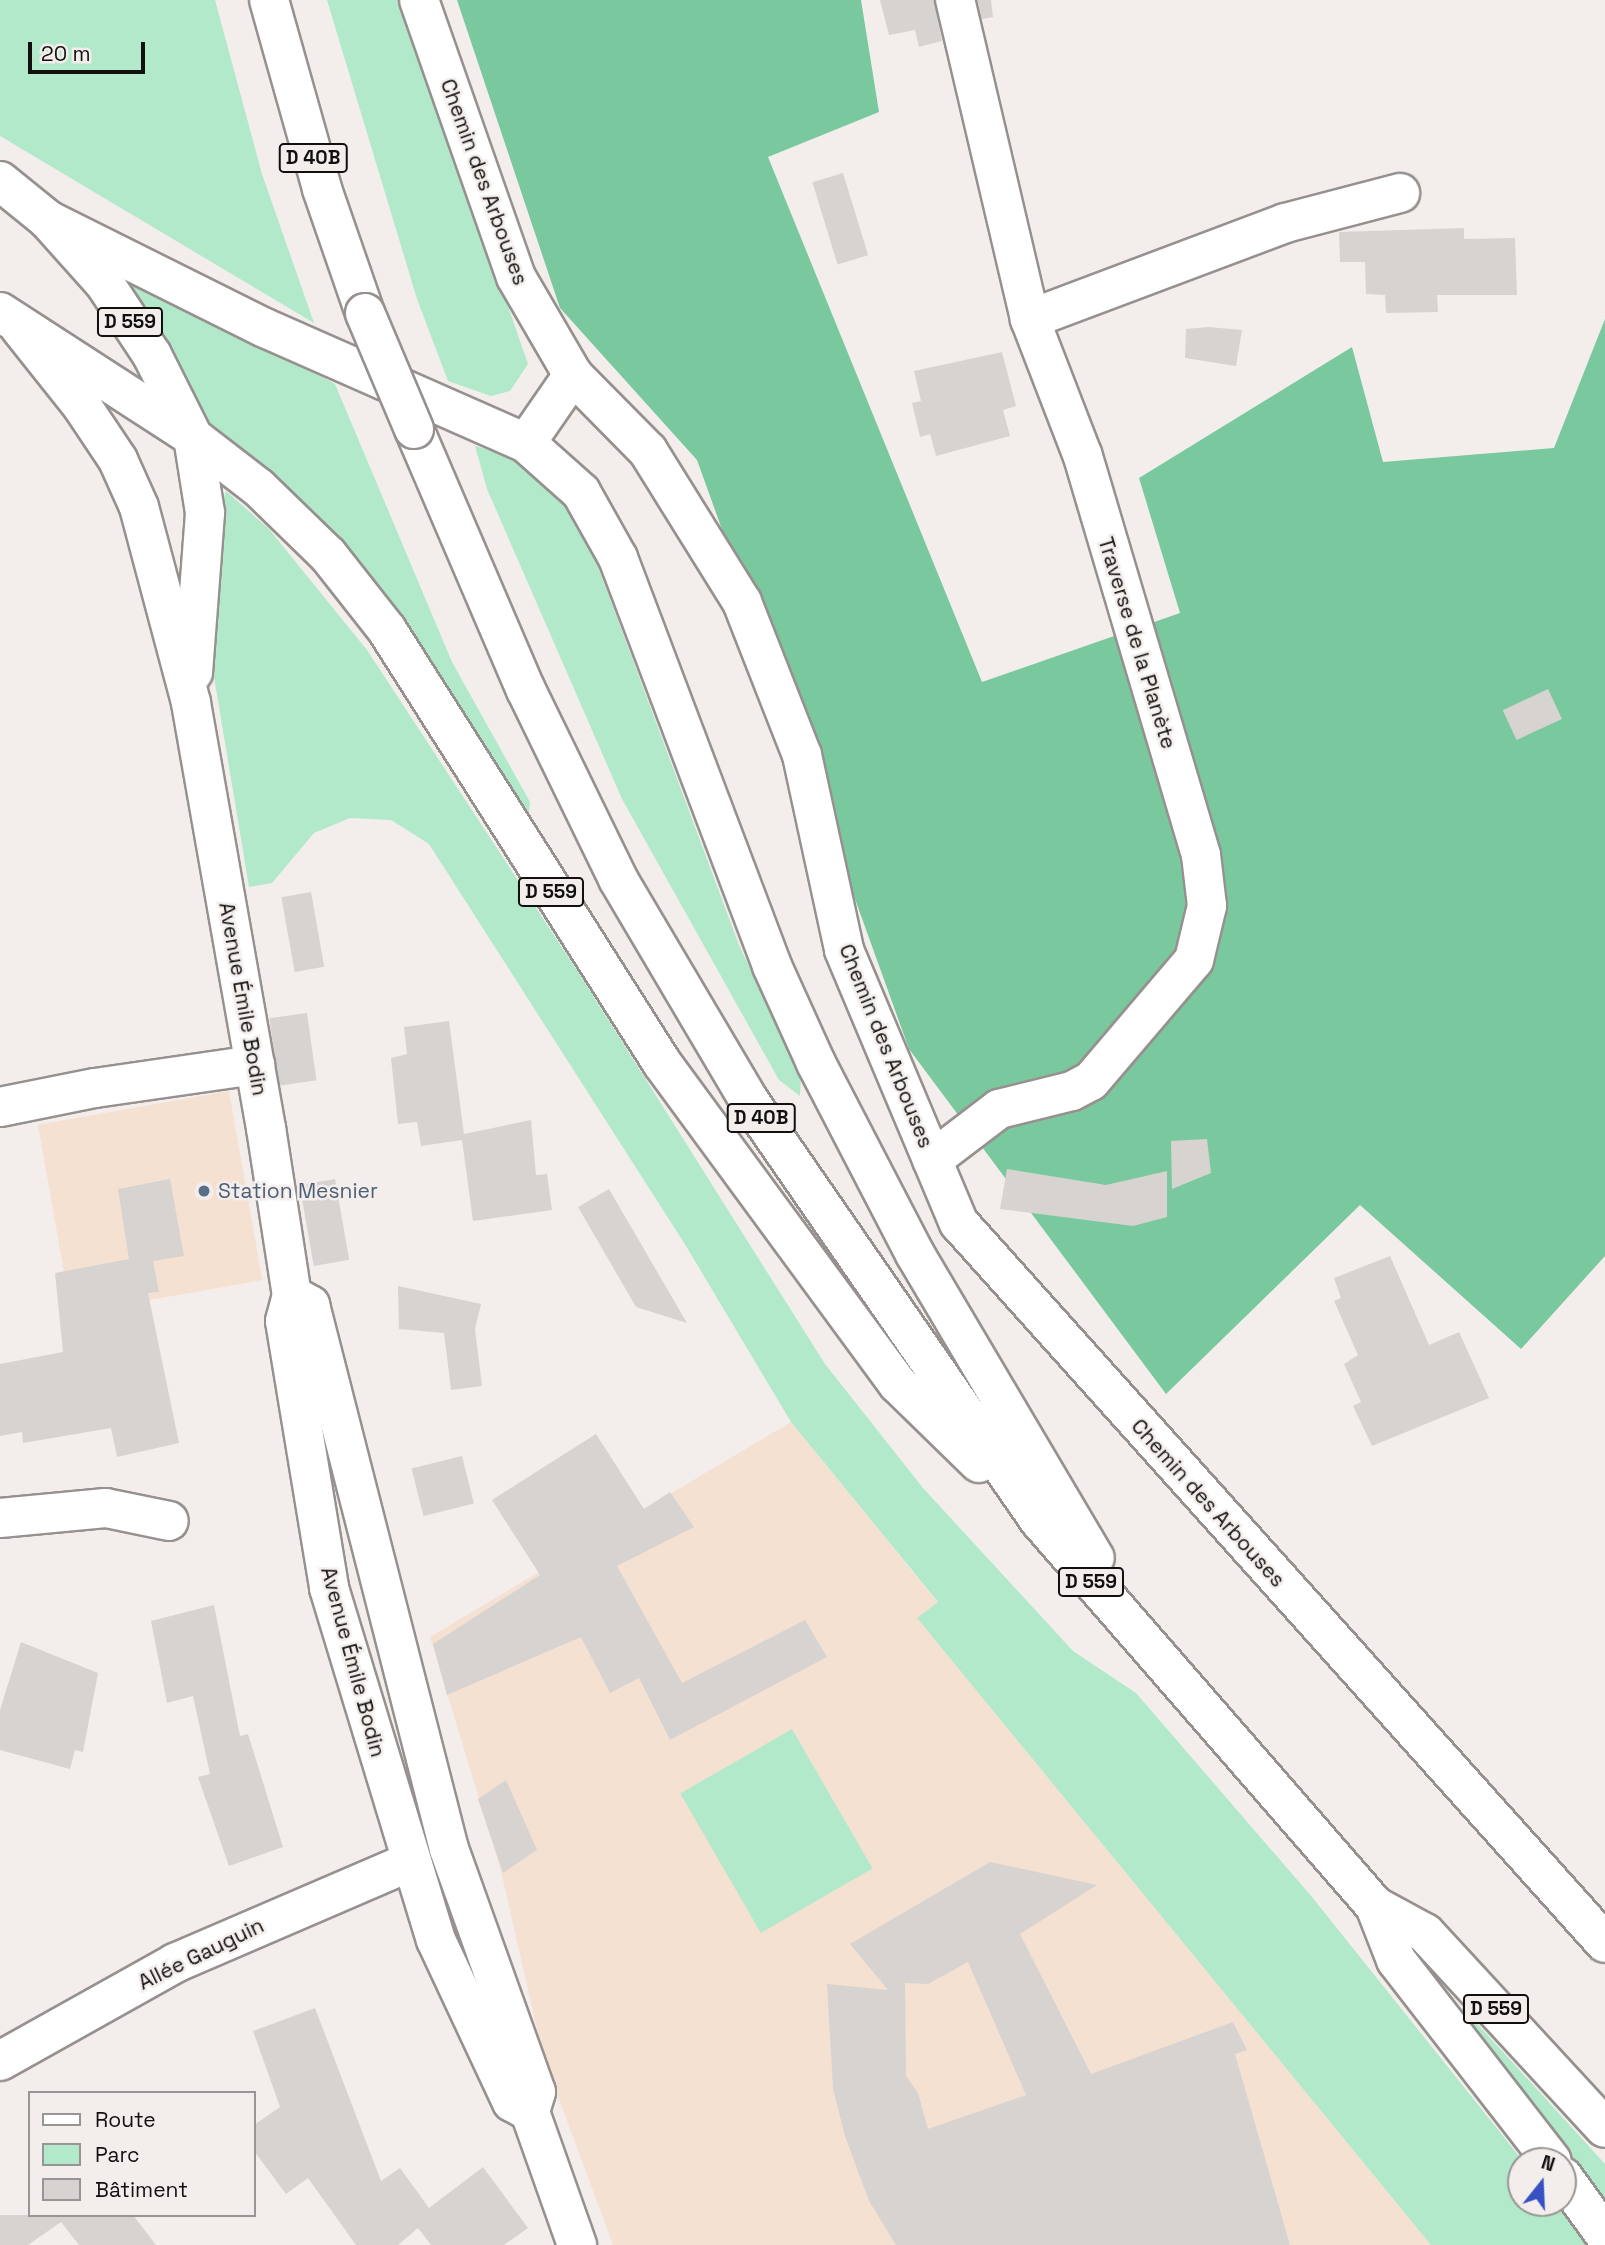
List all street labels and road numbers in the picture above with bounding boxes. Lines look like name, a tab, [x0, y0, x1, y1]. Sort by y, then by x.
street label: Chemin des Arbouses	[435, 75, 533, 289]
road number: D 40B	[278, 142, 348, 174]
road number: D 559	[97, 306, 163, 338]
street label: Traverse de la Planète	[1093, 534, 1181, 752]
road number: D 559	[518, 876, 584, 908]
street label: Avenue Émile Bodin	[214, 900, 272, 1098]
street label: Chemin des Arbouses	[834, 940, 938, 1152]
road number: D 40B	[726, 1102, 796, 1134]
street label: Chemin des Arbouses	[1126, 1414, 1290, 1592]
street label: Avenue Émile Bodin	[315, 1564, 391, 1760]
road number: D 559	[1058, 1566, 1124, 1598]
street label: Allée Gauguin	[134, 1913, 268, 1995]
road number: D 559	[1463, 1994, 1529, 2024]

